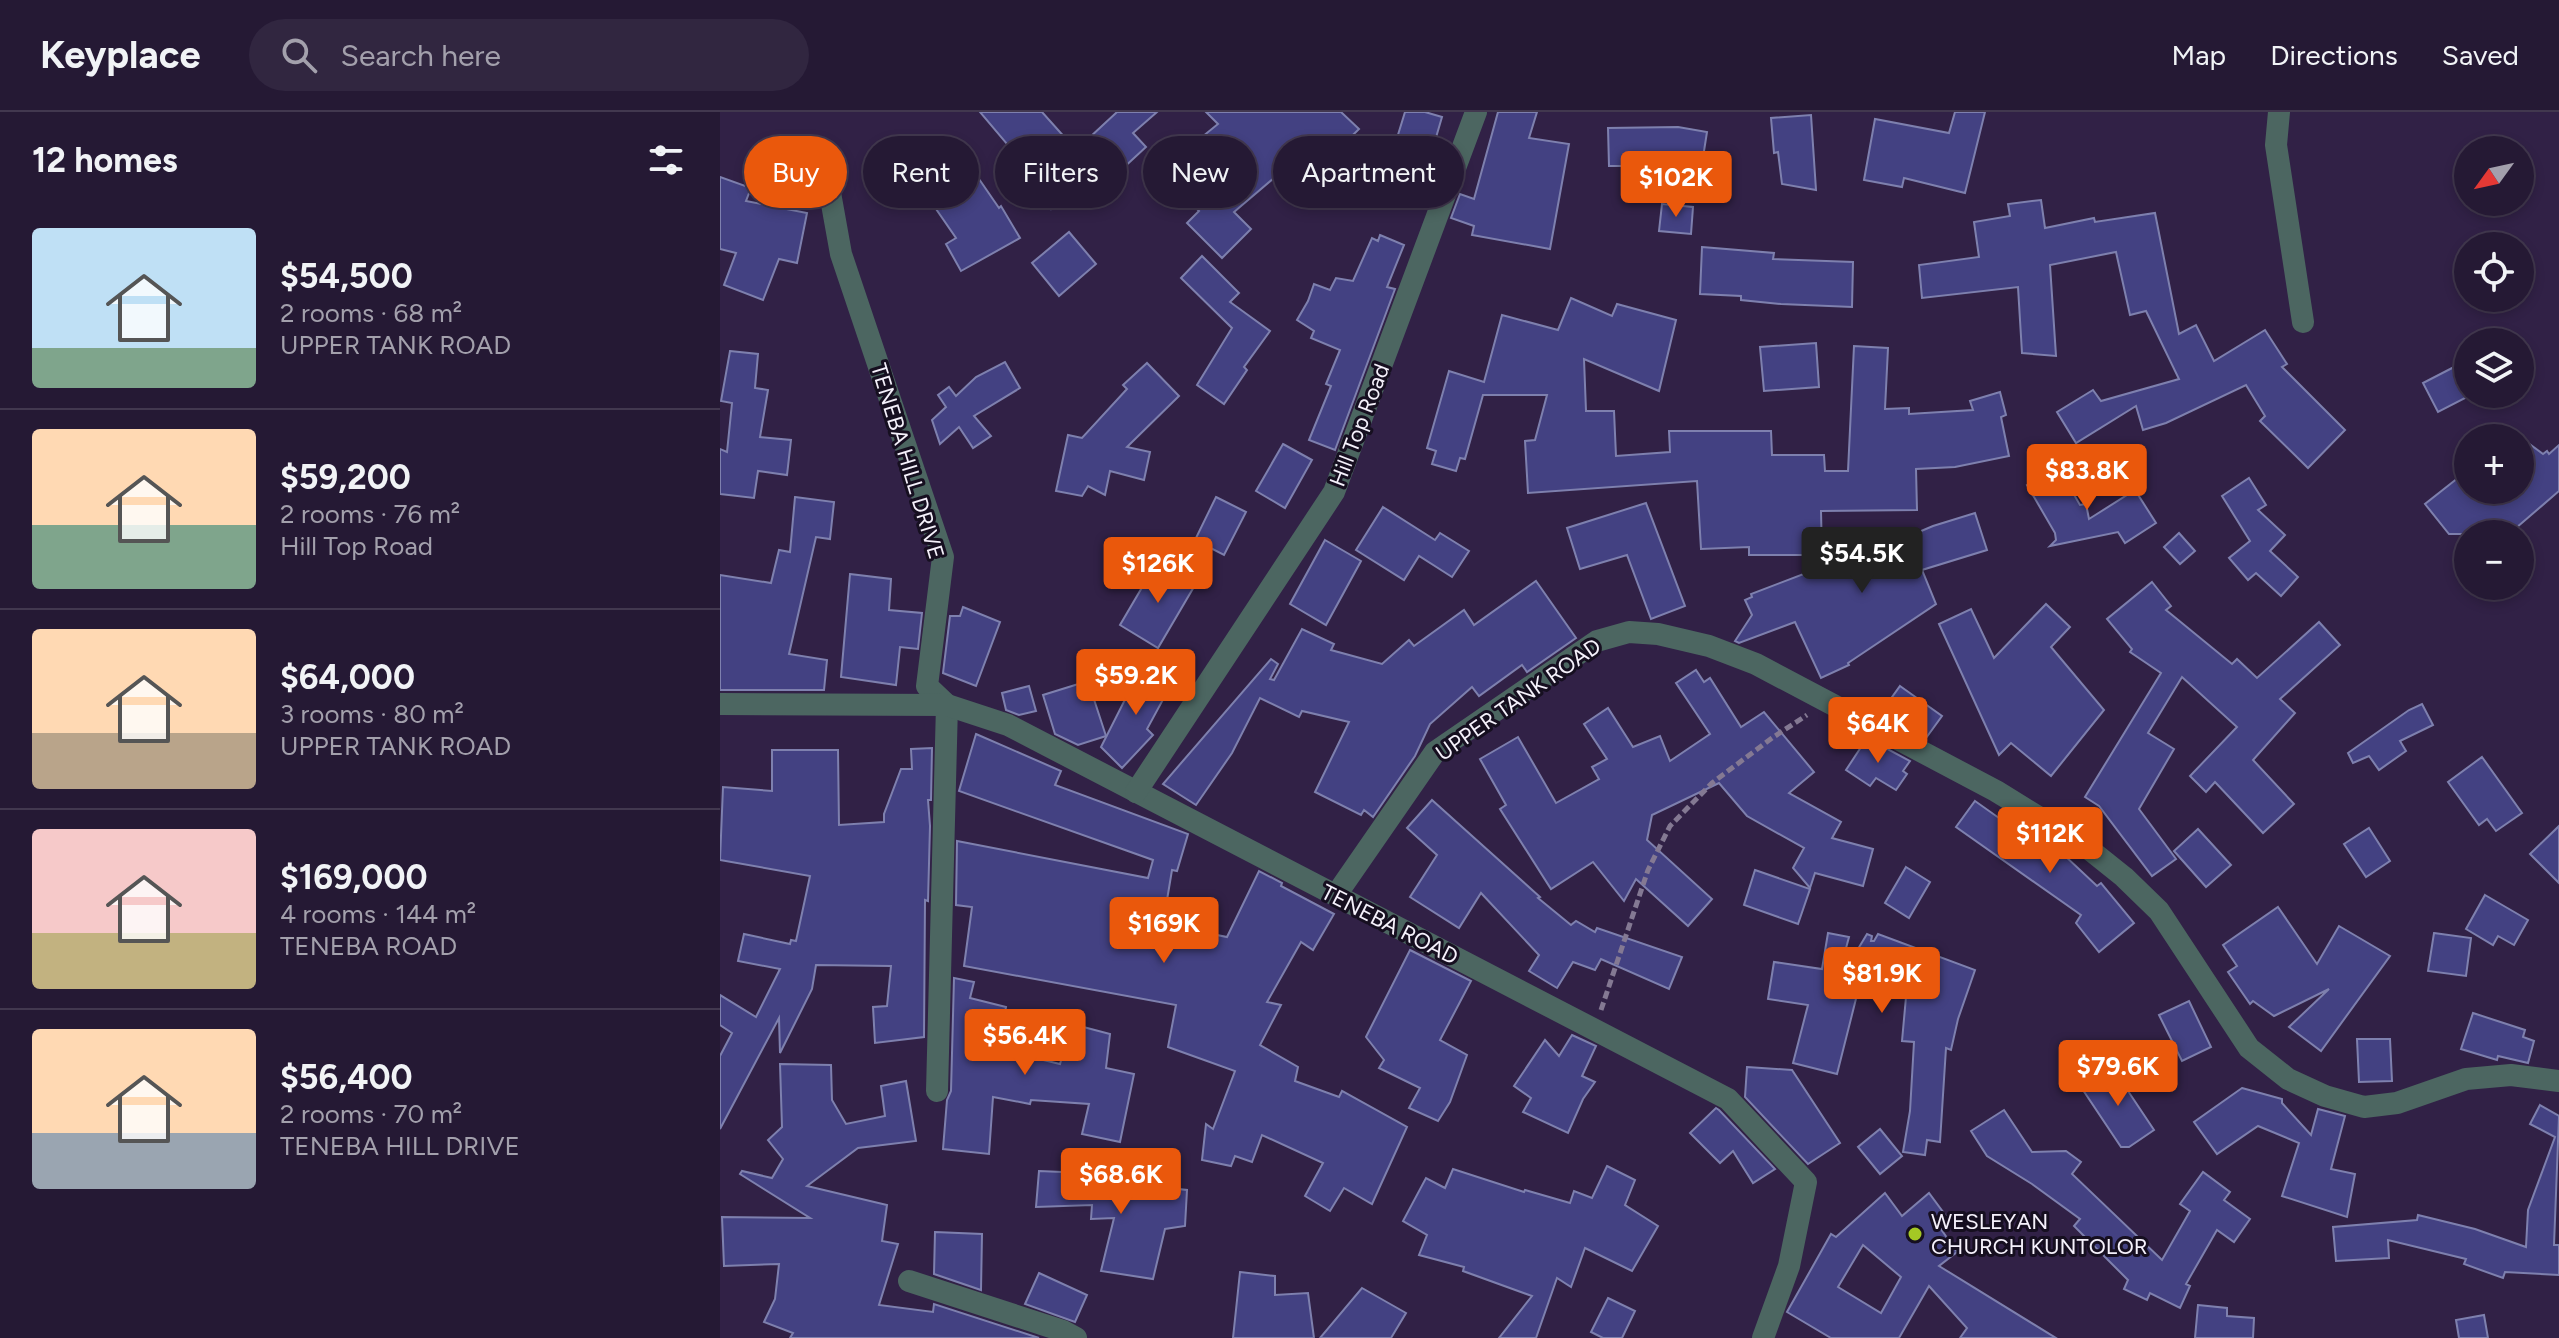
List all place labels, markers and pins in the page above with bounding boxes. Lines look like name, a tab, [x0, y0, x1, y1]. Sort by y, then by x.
pin: $102K	[1620, 151, 1732, 219]
pin: $83.8K	[2022, 444, 2152, 512]
pin: $54.5K	[1797, 527, 1927, 595]
pin: $126K	[1102, 537, 1214, 605]
pin: $59.2K	[1071, 649, 1201, 717]
pin: $64K	[1831, 697, 1925, 765]
pin: $112K	[1994, 807, 2106, 875]
pin: $169K	[1108, 897, 1220, 965]
pin: $81.9K	[1817, 947, 1947, 1015]
pin: $56.4K	[960, 1009, 1090, 1077]
pin: $79.6K	[2053, 1040, 2183, 1108]
pin: $68.6K	[1056, 1148, 1186, 1216]
place label: WESLEYAN CHURCH KUNTOLOR	[1931, 1208, 2148, 1260]
marker: WESLEYAN CHURCH KUNTOLOR	[1906, 1225, 1924, 1243]

